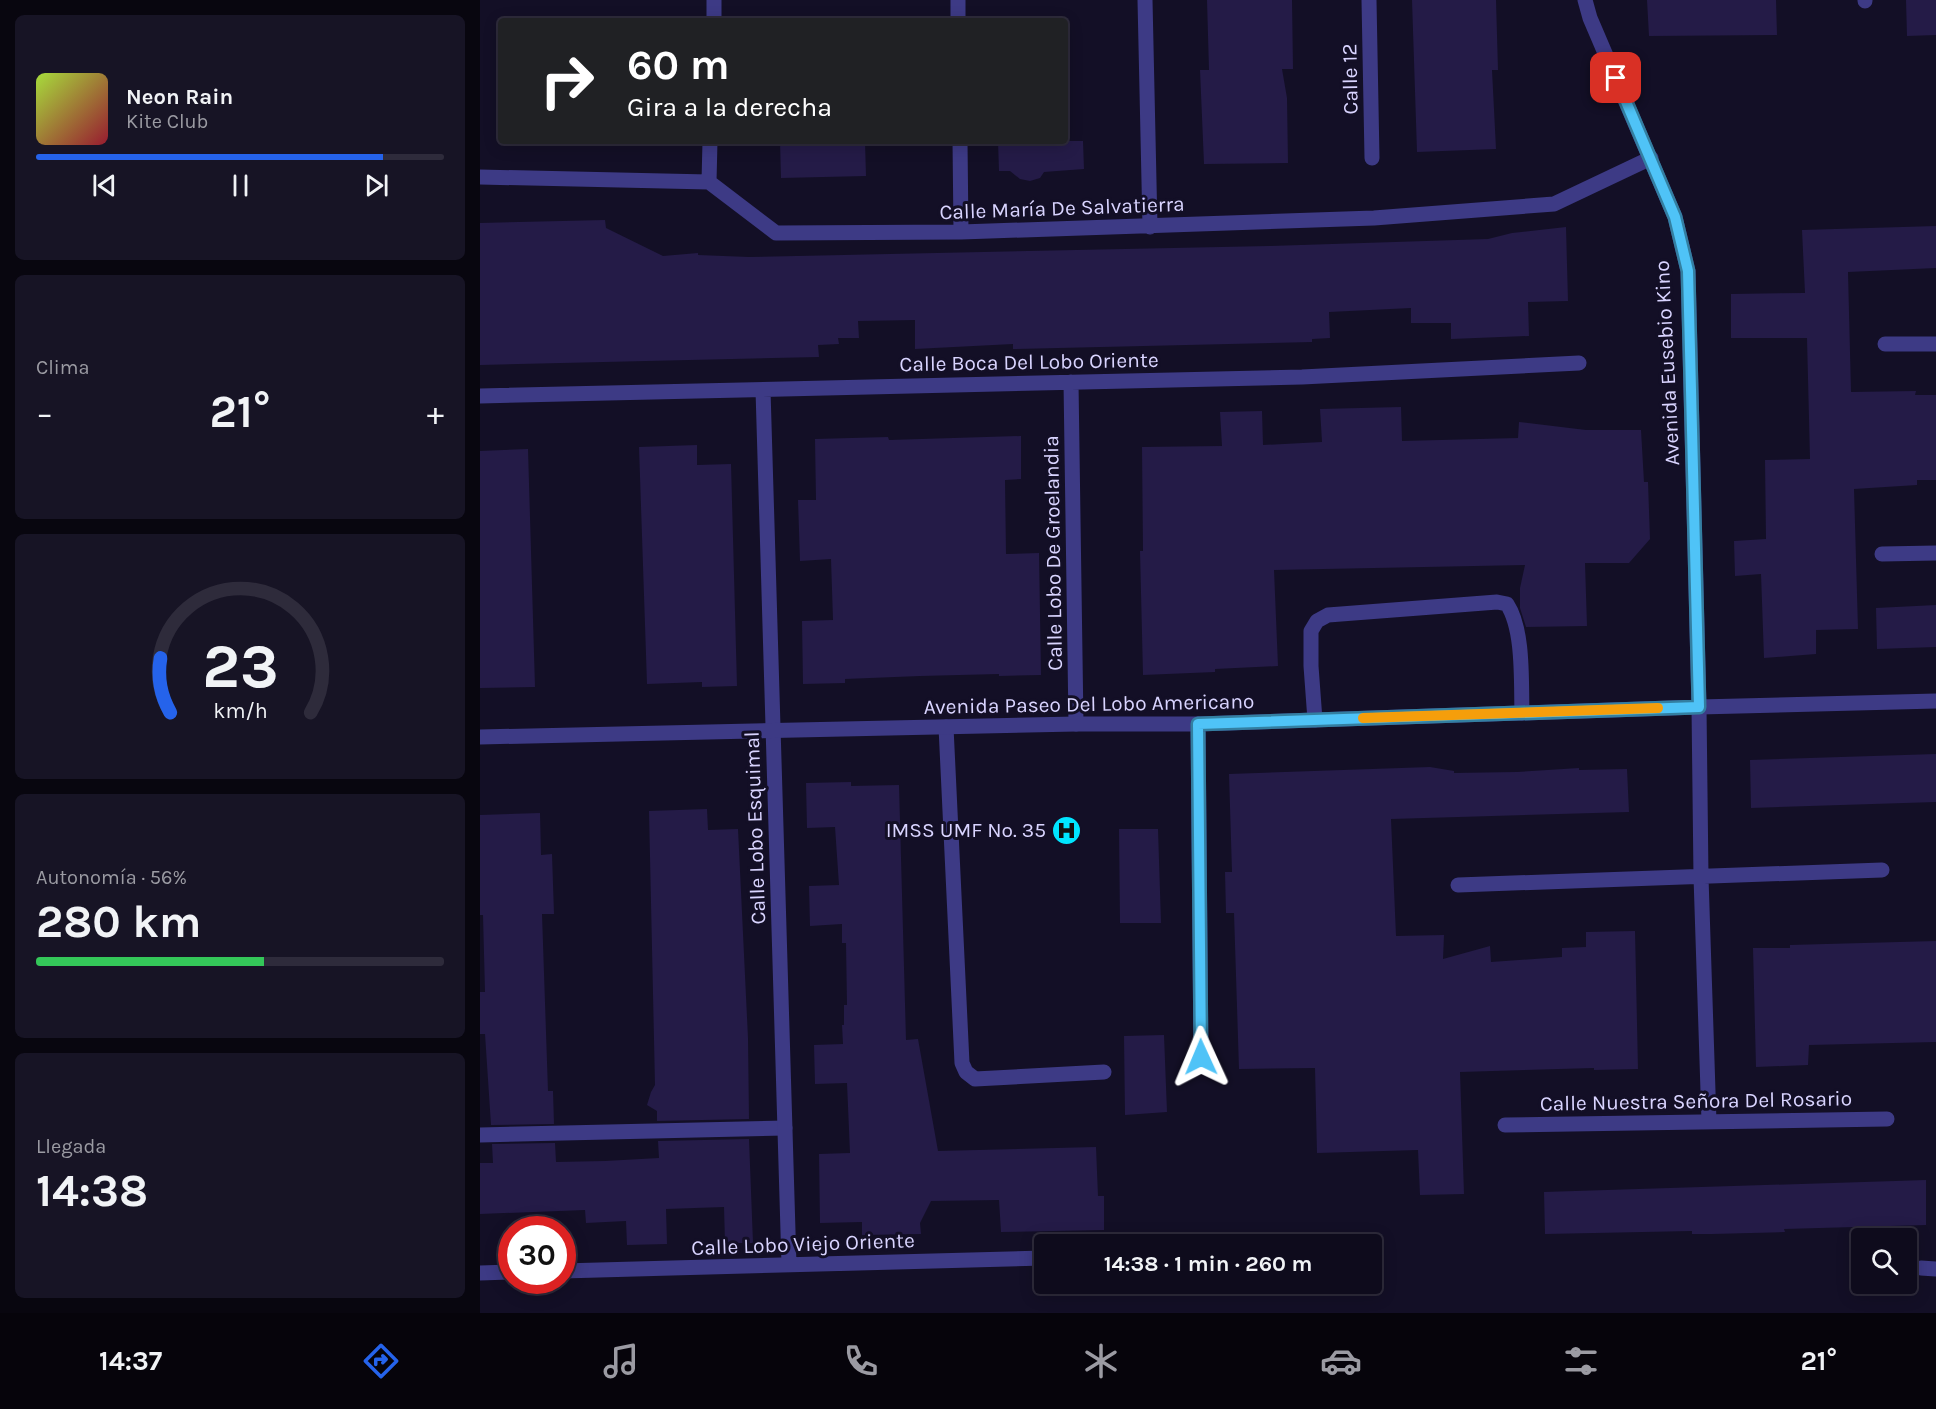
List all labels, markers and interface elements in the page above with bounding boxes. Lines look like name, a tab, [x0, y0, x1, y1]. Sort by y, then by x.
text: 60 m	[627, 40, 730, 90]
icon: right	[528, 42, 606, 120]
street label: Calle 12	[1337, 43, 1363, 115]
pin	[1590, 52, 1641, 103]
icon: arrive	[1599, 61, 1632, 94]
text: Neon Rain	[126, 84, 233, 110]
text: Gira a la derecha	[627, 91, 832, 123]
text: Kite Club	[126, 110, 208, 133]
icon: previous	[88, 169, 121, 202]
icon: pause	[224, 169, 257, 202]
icon: next	[360, 169, 393, 202]
street label: Calle María De Salvatierra	[939, 192, 1185, 224]
street label: Avenida Eusebio Kino	[1650, 260, 1684, 466]
street label: Calle Boca Del Lobo Oriente	[899, 348, 1159, 376]
text: Clima	[36, 356, 90, 379]
text: 21°	[210, 386, 270, 438]
text: −	[36, 394, 53, 432]
text: +	[427, 394, 444, 432]
street label: Calle Lobo De Groelandia	[1039, 435, 1067, 671]
text: 23	[202, 631, 278, 704]
street label: Avenida Paseo Del Lobo Americano	[923, 689, 1255, 719]
text: km/h	[213, 699, 267, 724]
street label: Calle Lobo Esquimal	[740, 731, 770, 925]
hospital icon: IMSS UMF No. 35	[1051, 814, 1083, 846]
place label: IMSS UMF No. 35	[886, 818, 1046, 842]
text: Autonomía · 56%	[36, 866, 187, 889]
text: 280 km	[36, 896, 202, 948]
position arrow	[1169, 1025, 1233, 1089]
street label: Calle Nuestra Señora Del Rosario	[1540, 1086, 1852, 1116]
text: Llegada	[36, 1135, 106, 1158]
text: 14:38	[36, 1165, 148, 1217]
speed limit sign: 30	[498, 1216, 576, 1294]
street label: Calle Lobo Viejo Oriente	[691, 1228, 915, 1260]
map controls	[1851, 1228, 1917, 1294]
button: search	[1851, 1228, 1917, 1294]
text: 14:38 · 1 min · 260 m	[1104, 1251, 1312, 1277]
icon: directions	[360, 1340, 402, 1382]
icon: music	[600, 1340, 642, 1382]
icon: phone	[840, 1340, 882, 1382]
icon: climate	[1080, 1340, 1122, 1382]
icon: car	[1320, 1340, 1362, 1382]
icon: filters	[1560, 1340, 1602, 1382]
text: 14:37	[99, 1345, 162, 1377]
text: 21°	[1800, 1345, 1837, 1377]

